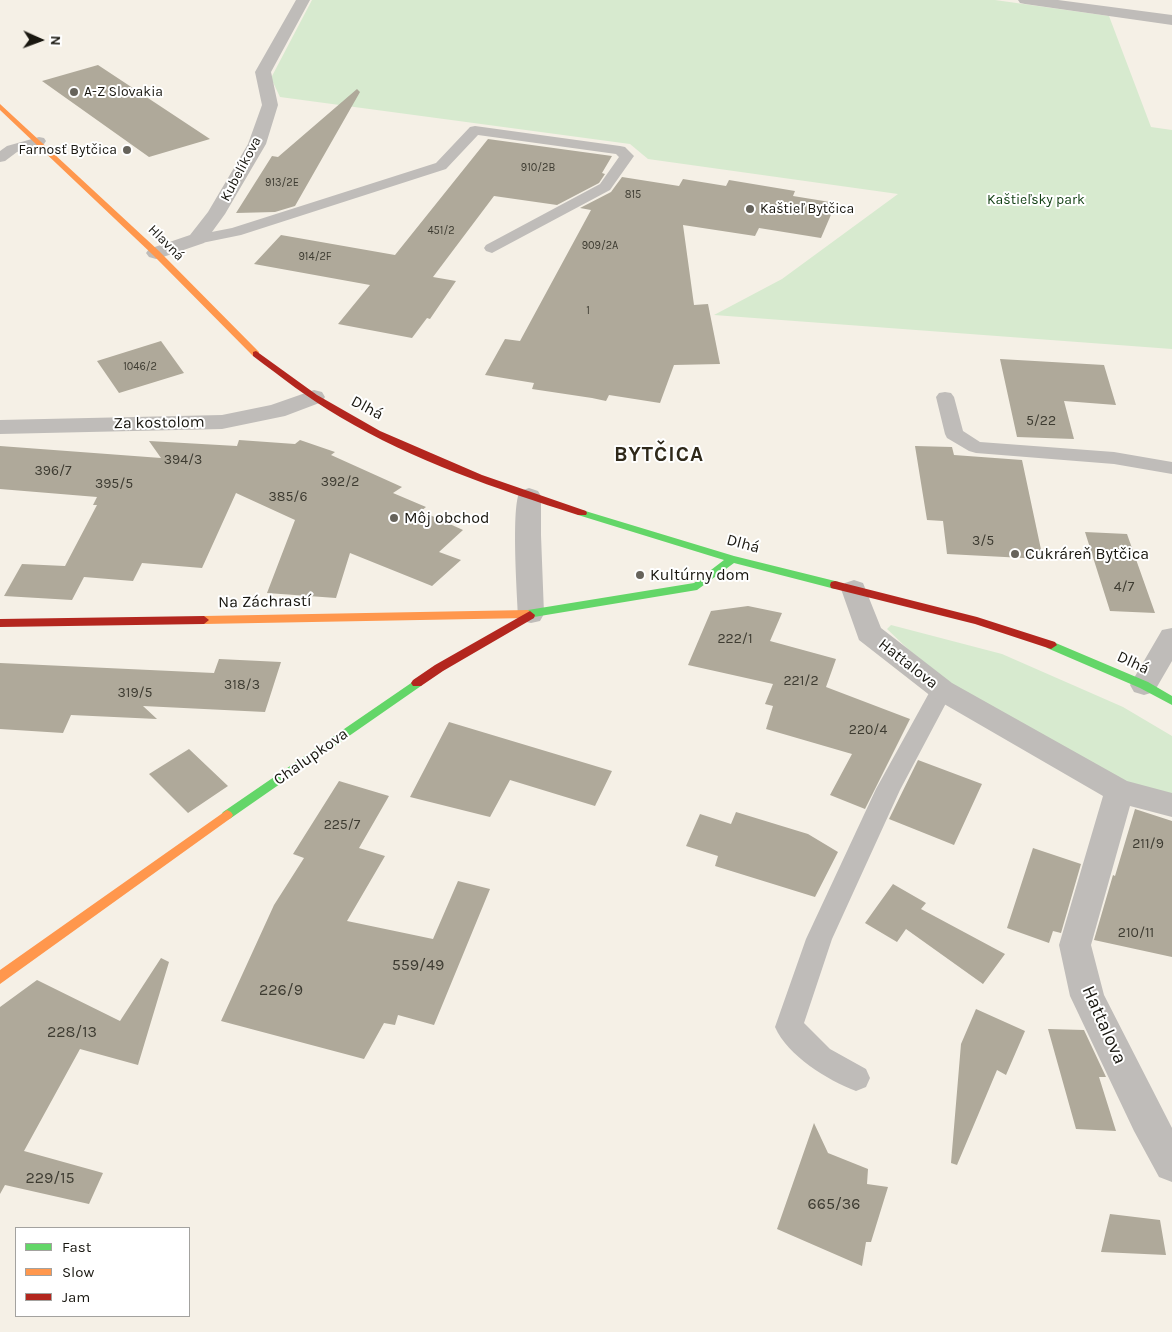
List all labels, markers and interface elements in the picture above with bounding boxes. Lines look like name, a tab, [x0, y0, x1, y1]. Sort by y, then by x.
north arrow	[15, 15, 65, 65]
text: N	[47, 35, 64, 46]
place label: A-Z Slovakia	[84, 84, 163, 100]
marker: A-Z Slovakia	[68, 86, 80, 98]
street label: Kubelíkova	[217, 134, 265, 204]
place label: Farnosť Bytčica	[18, 142, 117, 158]
marker: Farnosť Bytčica	[121, 144, 133, 156]
house number: 910/2B	[521, 161, 555, 175]
house number: 913/2E	[265, 176, 299, 190]
house number: 815	[625, 188, 641, 202]
park label: Kaštieľsky park	[987, 192, 1085, 208]
place label: Kaštieľ Bytčica	[760, 201, 854, 217]
marker: Kaštieľ Bytčica	[744, 203, 756, 215]
street label: Hlavná	[144, 221, 188, 265]
house number: 451/2	[427, 224, 455, 238]
house number: 909/2A	[582, 239, 618, 253]
house number: 914/2F	[298, 250, 332, 264]
house number: 1	[586, 304, 590, 318]
house number: 1046/2	[123, 360, 157, 374]
street label: Dlhá	[348, 392, 386, 424]
street label: Za kostolom	[113, 413, 205, 433]
house number: 5/22	[1026, 413, 1056, 429]
district label: BYTČICA	[613, 442, 705, 468]
house number: 394/3	[164, 452, 202, 468]
house number: 396/7	[34, 463, 72, 479]
house number: 392/2	[321, 474, 359, 490]
house number: 395/5	[95, 476, 133, 492]
house number: 385/6	[269, 489, 307, 505]
place label: Môj obchod	[404, 508, 489, 528]
marker: Môj obchod	[388, 512, 400, 524]
street label: Dlhá	[724, 530, 762, 558]
house number: 3/5	[972, 533, 994, 549]
place label: Cukráreň Bytčica	[1025, 544, 1149, 564]
marker: Cukráreň Bytčica	[1009, 548, 1021, 560]
place label: Kultúrny dom	[650, 565, 749, 585]
marker: Kultúrny dom	[634, 569, 646, 581]
house number: 4/7	[1114, 579, 1134, 595]
street label: Na Záchrastí	[218, 592, 312, 612]
house number: 222/1	[717, 631, 753, 647]
street label: Hattalova	[874, 635, 942, 693]
street label: Dlhá	[1114, 647, 1152, 679]
house number: 221/2	[783, 673, 819, 689]
house number: 318/3	[224, 677, 260, 693]
house number: 319/5	[118, 685, 152, 701]
house number: 220/4	[849, 722, 887, 738]
street label: Chalupkova	[270, 724, 352, 790]
house number: 225/7	[324, 817, 360, 833]
house number: 211/9	[1132, 836, 1164, 852]
house number: 210/11	[1118, 925, 1154, 941]
house number: 559/49	[392, 955, 444, 975]
house number: 226/9	[259, 980, 303, 1000]
street label: Hattalova	[1077, 982, 1131, 1068]
house number: 228/13	[47, 1022, 97, 1042]
house number: 229/15	[25, 1168, 75, 1188]
house number: 665/36	[808, 1194, 860, 1214]
legend	[15, 1227, 190, 1317]
text: Fast	[62, 1238, 91, 1256]
text: Slow	[62, 1263, 94, 1281]
text: Jam	[62, 1288, 90, 1306]

